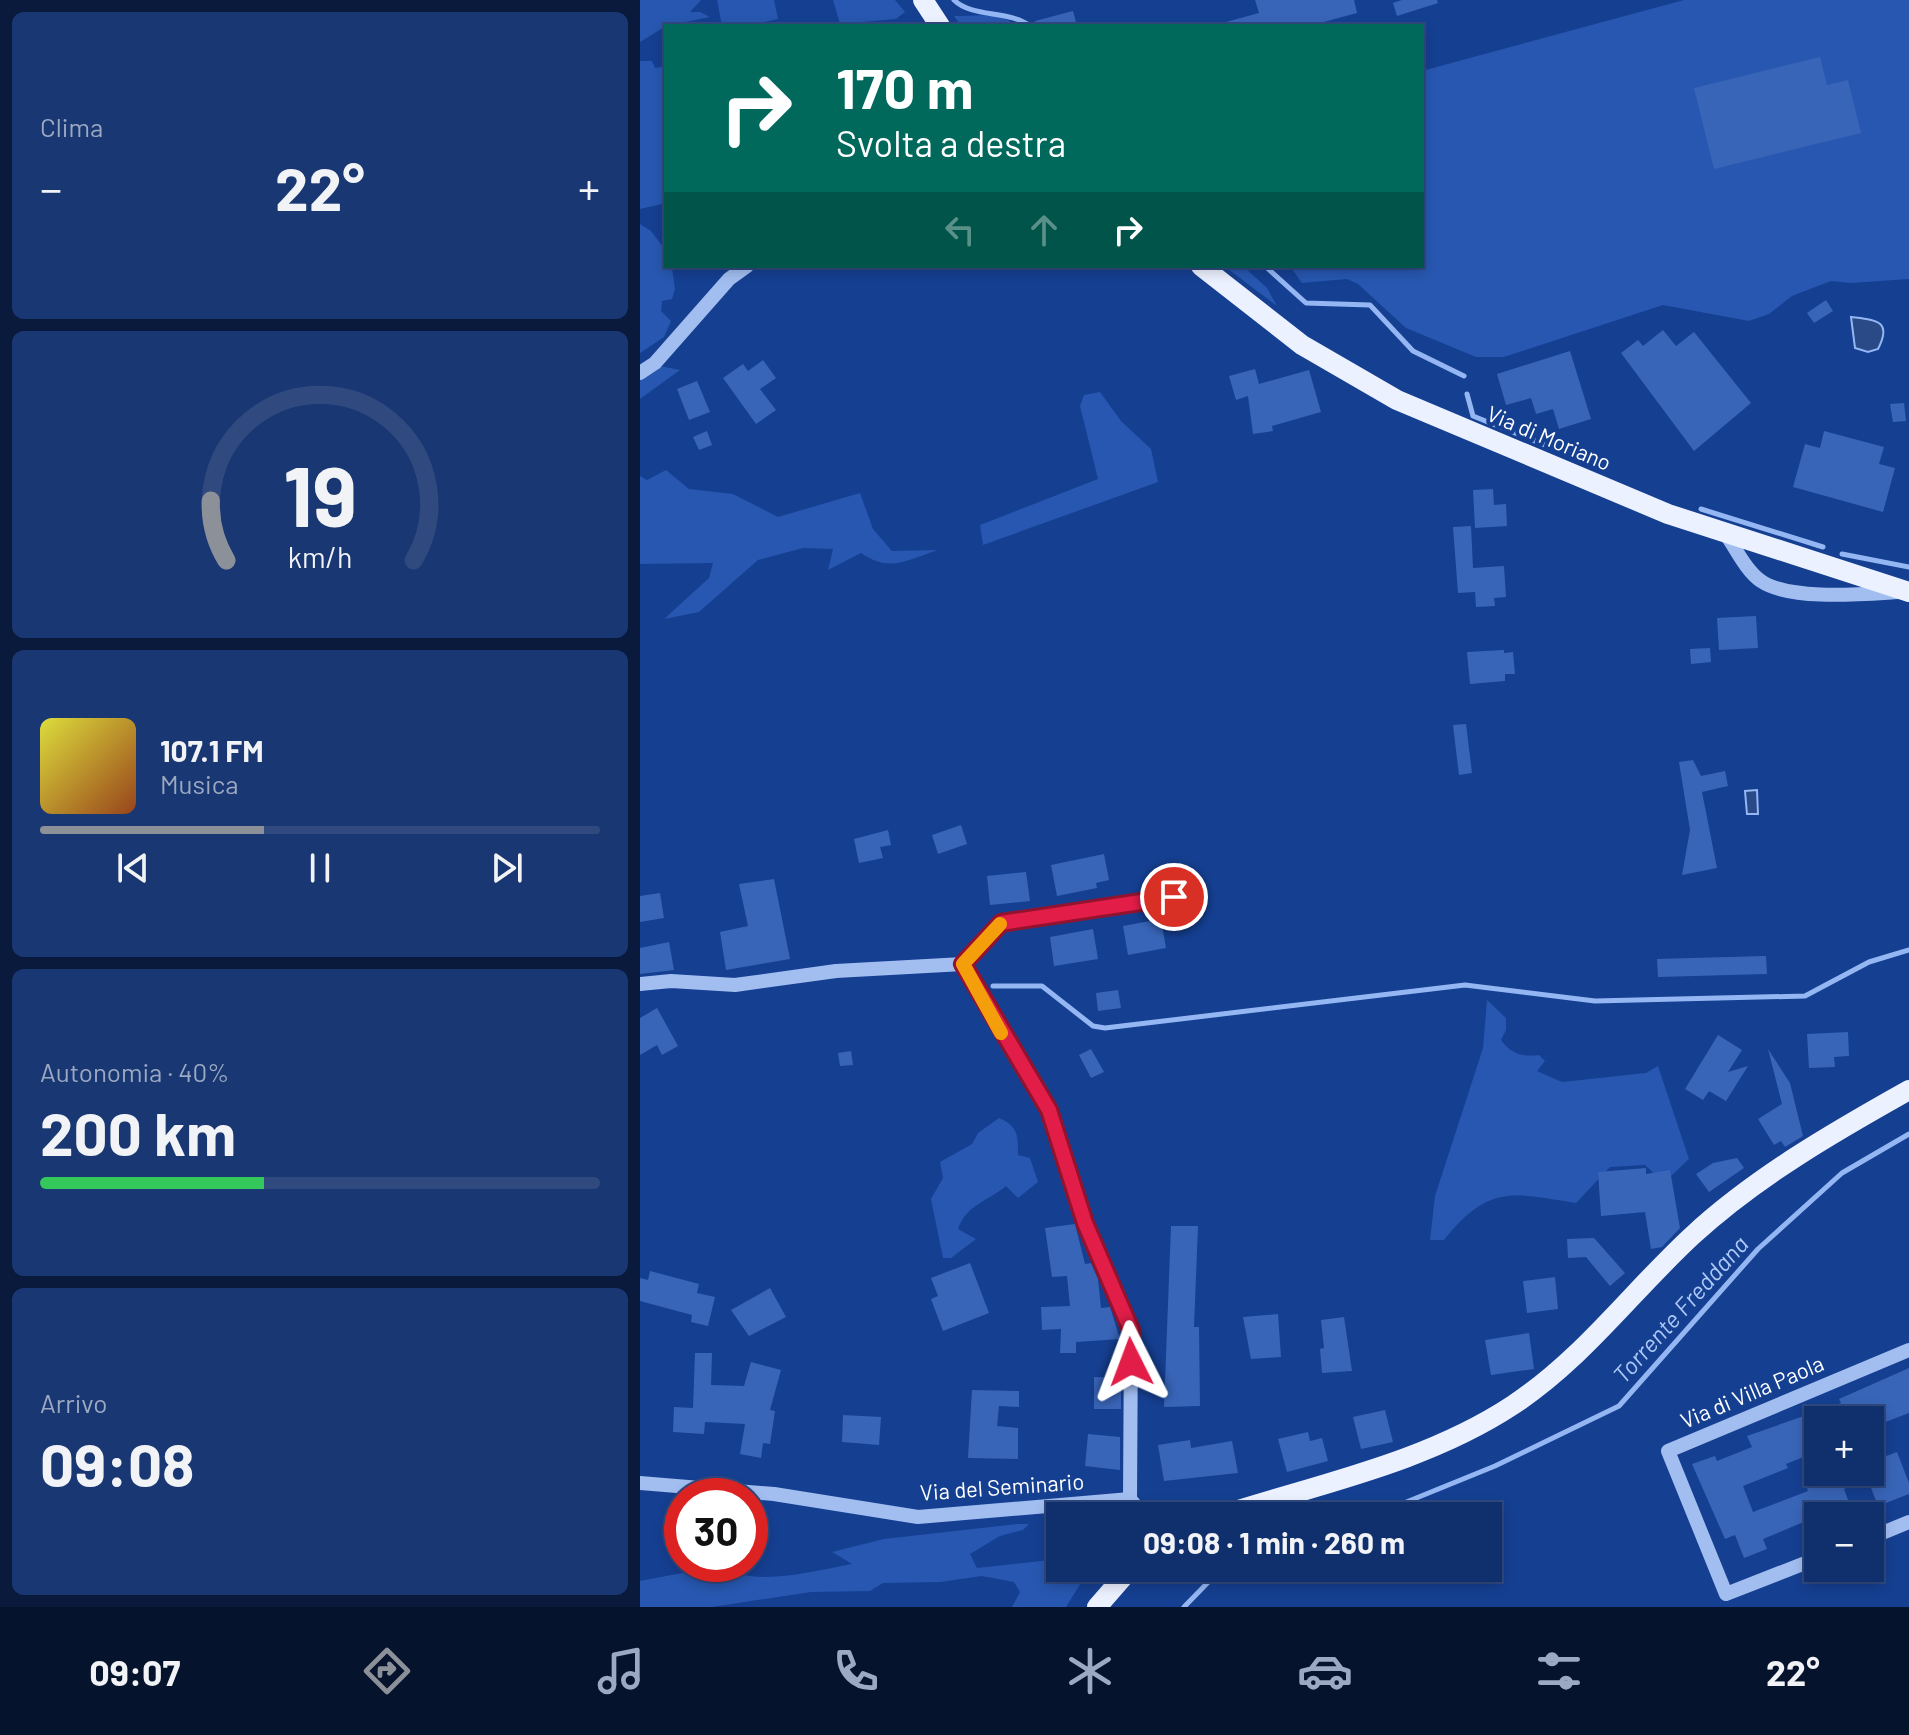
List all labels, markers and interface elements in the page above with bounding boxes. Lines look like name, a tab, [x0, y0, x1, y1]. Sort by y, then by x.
text: 170 m	[836, 53, 973, 120]
icon: right	[704, 56, 808, 160]
text: Clima	[40, 111, 103, 142]
text: Svolta a destra	[836, 121, 1066, 164]
text: 22°	[275, 151, 365, 223]
text: −	[40, 161, 62, 214]
text: +	[578, 161, 600, 214]
icon: left	[938, 208, 982, 252]
icon: ahead	[1022, 208, 1066, 252]
icon: right	[1106, 208, 1150, 252]
street label: Via di Moriano	[1483, 399, 1615, 475]
text: 19	[283, 443, 357, 543]
text: km/h	[288, 539, 352, 574]
text: 107.1 FM	[160, 732, 264, 768]
text: Musica	[160, 768, 238, 799]
icon: previous	[111, 846, 155, 890]
icon: pause	[298, 846, 342, 890]
icon: next	[485, 846, 529, 890]
pin	[1140, 863, 1208, 931]
icon: arrive	[1152, 875, 1196, 919]
text: Autonomia · 40%	[40, 1056, 229, 1087]
text: 200 km	[40, 1096, 236, 1168]
water label: Torrente Freddana	[1606, 1229, 1754, 1389]
position arrow	[1089, 1320, 1173, 1404]
street label: Via di Villa Paola	[1676, 1349, 1827, 1433]
text: Arrivo	[40, 1387, 107, 1418]
map controls	[1804, 1406, 1884, 1582]
button: +	[1804, 1406, 1884, 1486]
text: 09:08	[40, 1427, 195, 1499]
street label: Via del Seminario	[919, 1467, 1085, 1505]
speed limit sign: 30	[664, 1478, 768, 1582]
button: −	[1804, 1502, 1884, 1582]
text: 09:08 · 1 min · 260 m	[1143, 1524, 1405, 1560]
icon: directions	[359, 1643, 415, 1699]
icon: music	[593, 1643, 649, 1699]
icon: phone	[828, 1643, 884, 1699]
icon: climate	[1062, 1643, 1118, 1699]
icon: car	[1297, 1643, 1353, 1699]
icon: filters	[1531, 1643, 1587, 1699]
text: 09:07	[89, 1650, 180, 1693]
text: 22°	[1766, 1650, 1820, 1693]

